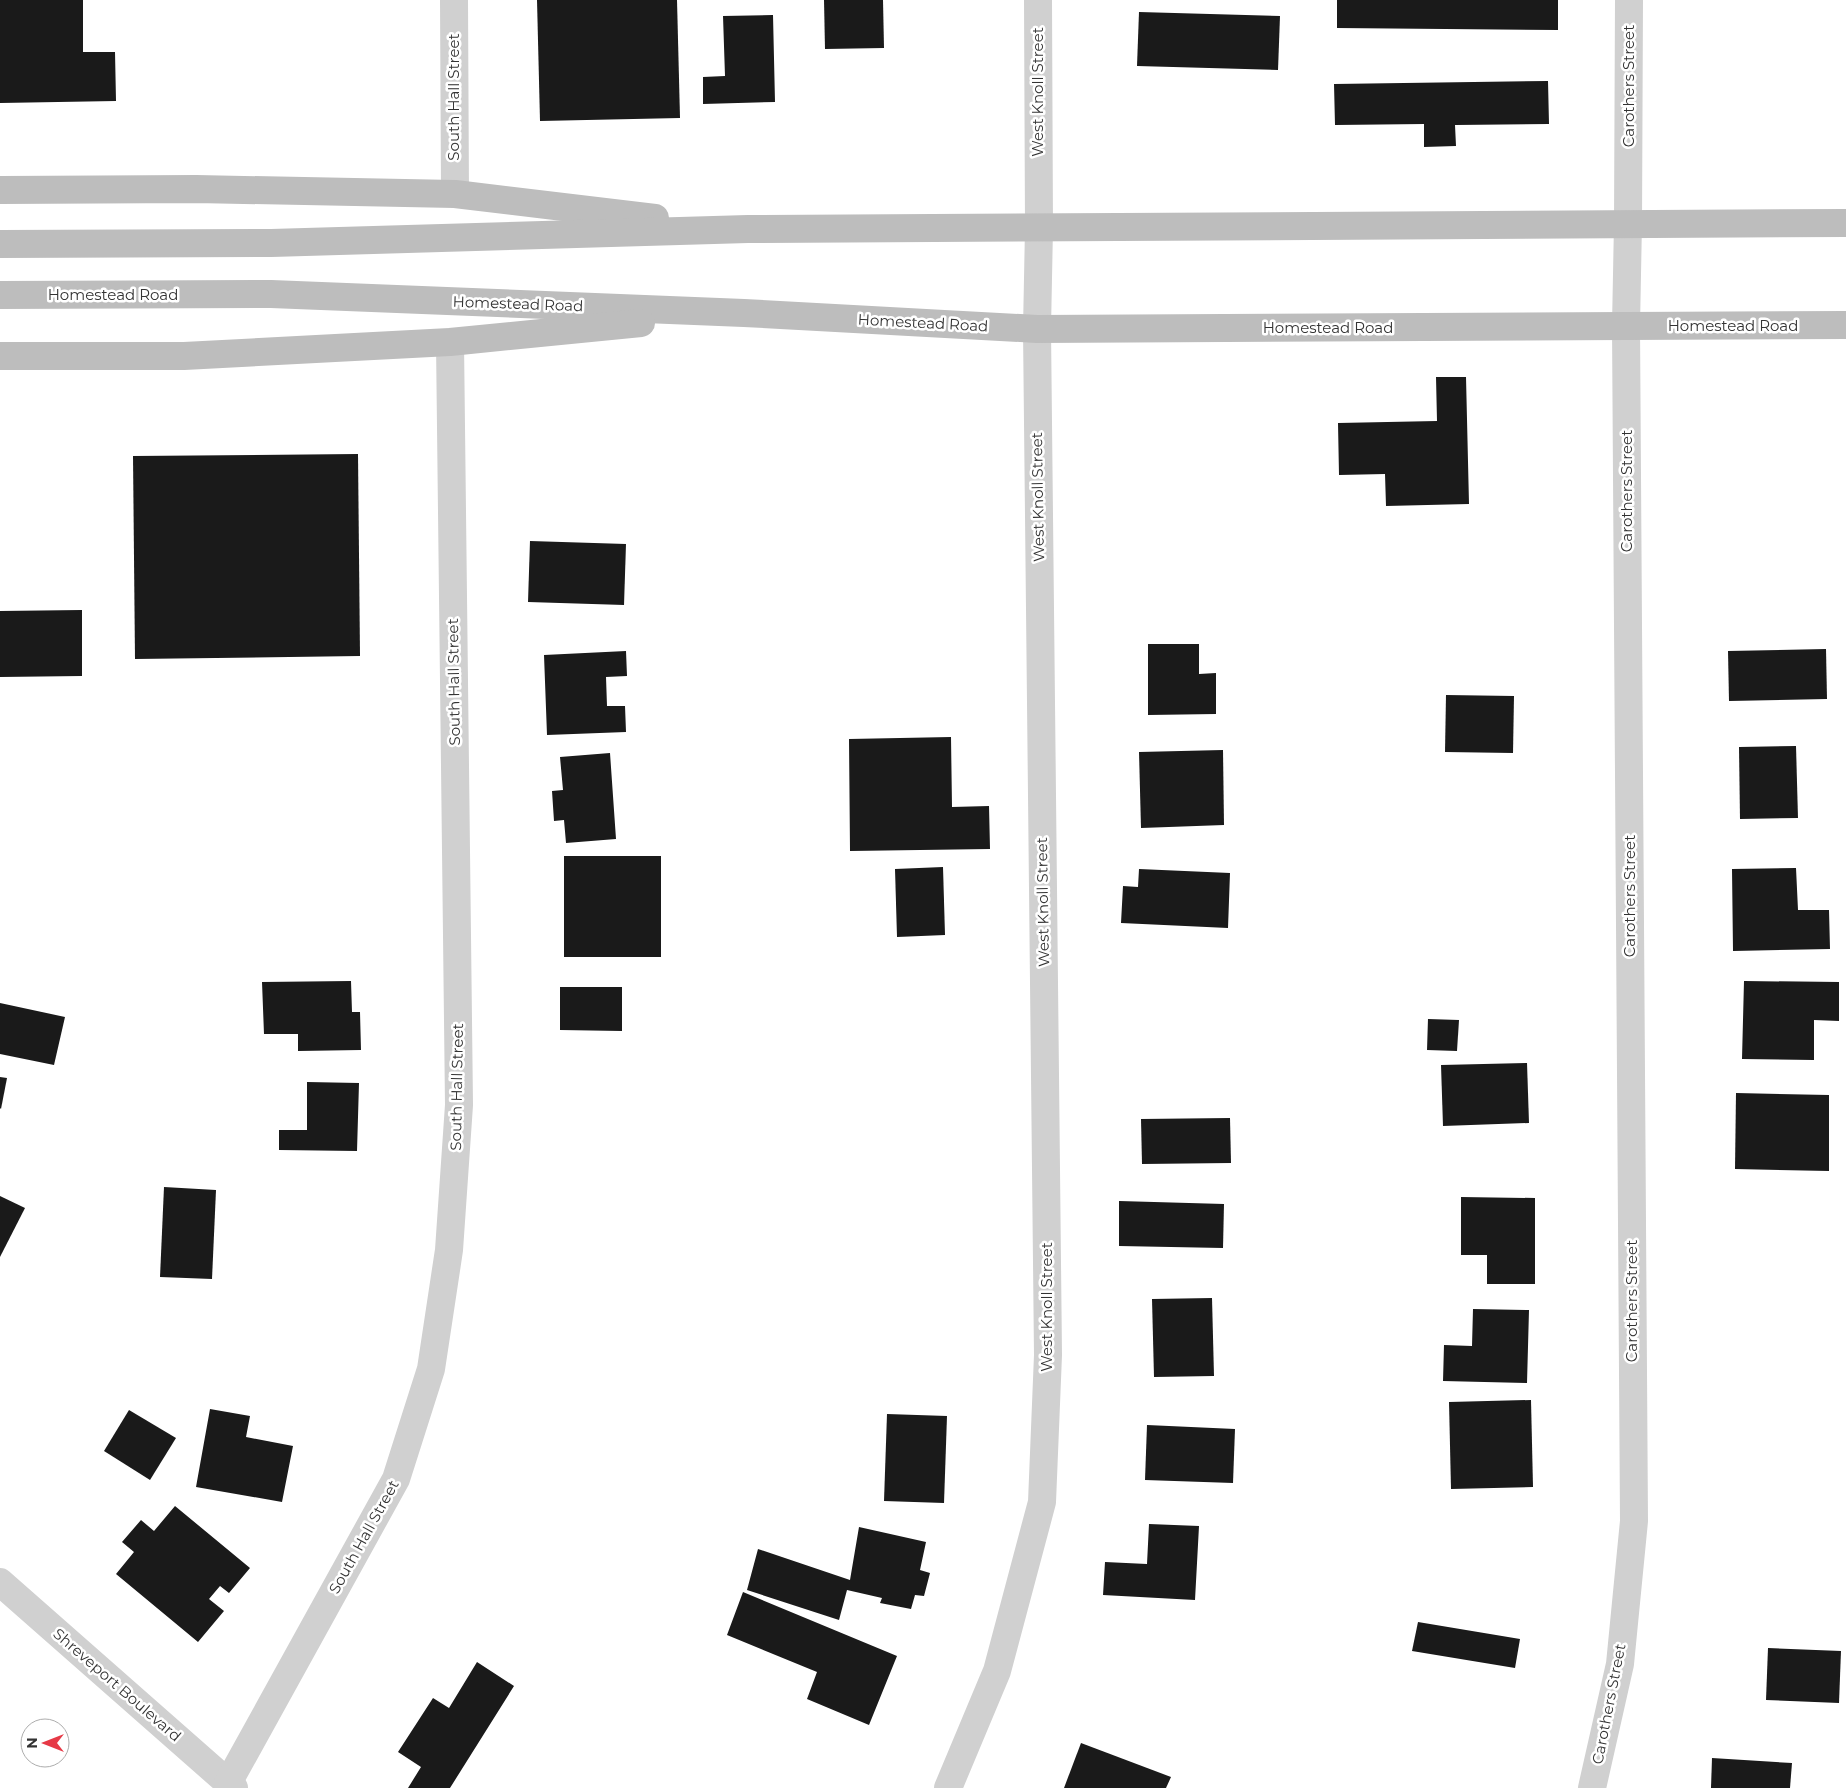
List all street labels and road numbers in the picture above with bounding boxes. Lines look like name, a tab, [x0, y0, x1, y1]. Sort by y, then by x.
street label: Carothers Street	[1619, 25, 1638, 147]
street label: West Knoll Street	[1028, 27, 1047, 157]
street label: South Hall Street	[444, 33, 463, 161]
street label: Homestead Road	[48, 285, 178, 304]
street label: Homestead Road	[452, 292, 584, 315]
street label: Homestead Road	[857, 310, 989, 335]
street label: Homestead Road	[1668, 316, 1798, 335]
street label: Homestead Road	[1263, 318, 1393, 337]
street label: Carothers Street	[1617, 430, 1636, 552]
street label: West Knoll Street	[1027, 432, 1048, 562]
street label: South Hall Street	[443, 618, 464, 746]
street label: Carothers Street	[1620, 835, 1639, 957]
street label: West Knoll Street	[1032, 837, 1053, 967]
street label: South Hall Street	[446, 1023, 467, 1151]
street label: Carothers Street	[1622, 1240, 1641, 1362]
street label: West Knoll Street	[1037, 1242, 1056, 1372]
street label: South Hall Street	[324, 1476, 403, 1597]
street label: Shreveport Boulevard	[49, 1624, 185, 1745]
street label: Carothers Street	[1587, 1642, 1630, 1766]

